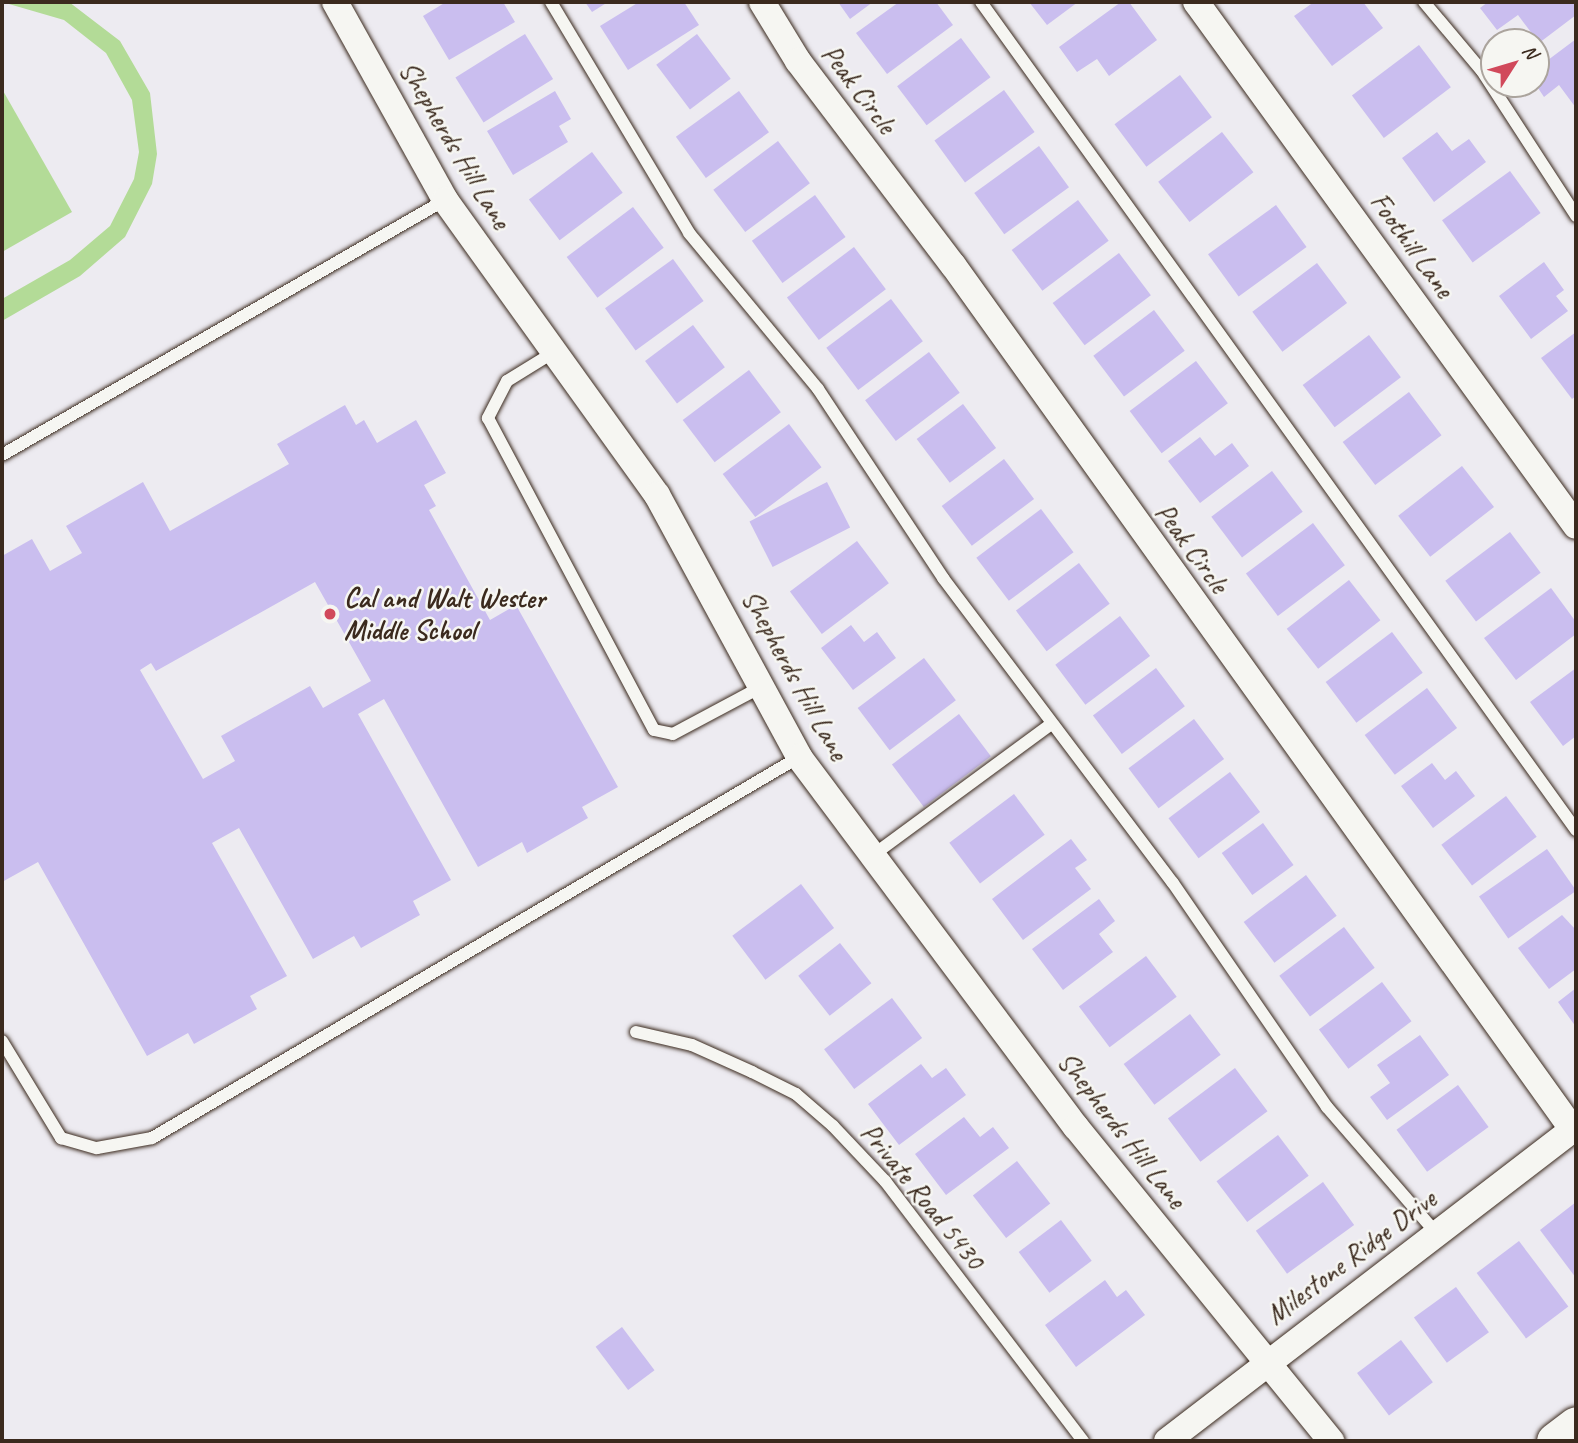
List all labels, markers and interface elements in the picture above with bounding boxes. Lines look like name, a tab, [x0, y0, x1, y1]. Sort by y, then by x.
north arrow	[1480, 28, 1550, 98]
street label: Peak Circle	[815, 38, 903, 140]
text: N	[1517, 40, 1543, 63]
street label: Shepherds Hill Lane	[392, 55, 518, 235]
street label: Foothill Lane	[1363, 186, 1461, 304]
street label: Peak Circle	[1148, 497, 1236, 599]
place label: Cal and Walt Wester Middle School	[344, 581, 547, 647]
street label: Shepherds Hill Lane	[734, 584, 856, 766]
marker: Cal and Walt Wester Middle School	[322, 606, 338, 622]
street label: Shepherds Hill Lane	[1050, 1045, 1194, 1215]
street label: Private Road 5430	[854, 1116, 992, 1276]
street label: Milestone Ridge Drive	[1259, 1182, 1443, 1332]

